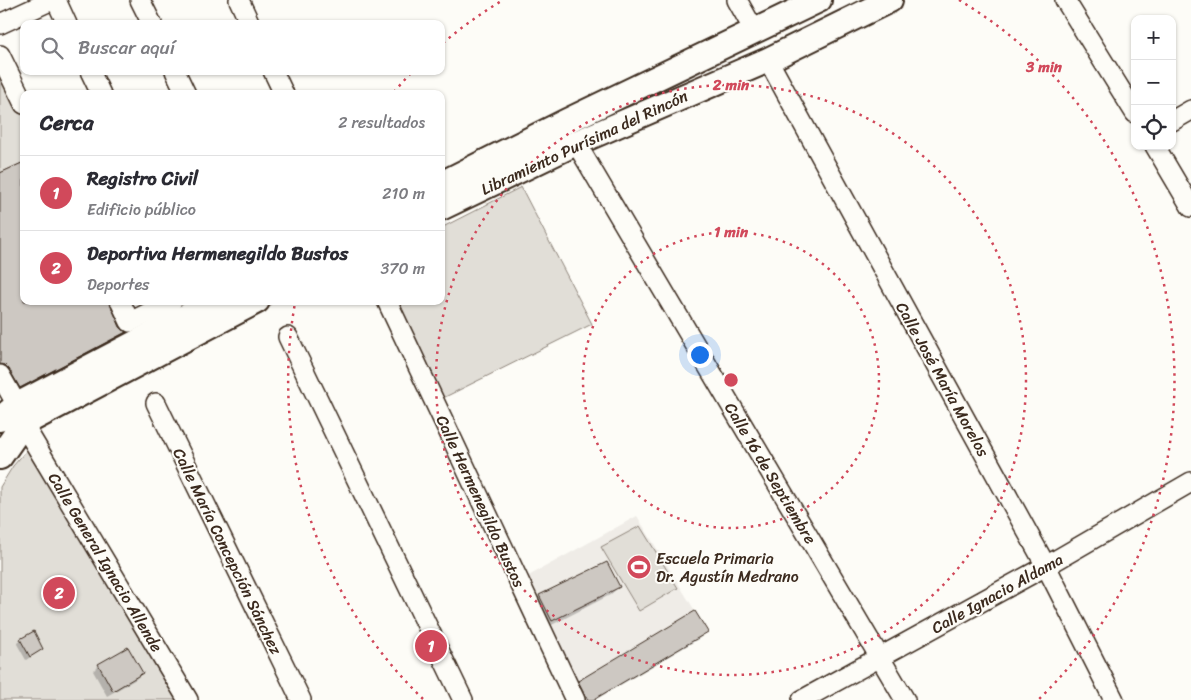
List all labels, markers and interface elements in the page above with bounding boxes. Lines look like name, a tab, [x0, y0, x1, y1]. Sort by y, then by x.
map controls	[1131, 15, 1176, 150]
button: +	[1131, 15, 1176, 60]
search box	[20, 20, 445, 75]
text: Buscar aquí	[78, 31, 175, 64]
icon: search	[38, 34, 66, 62]
text: 3 min	[1025, 54, 1063, 80]
button: −	[1131, 60, 1176, 105]
text: 2 min	[712, 72, 750, 98]
street label: Libramiento Purísima del Rincón	[476, 81, 693, 203]
text: Cerca	[40, 104, 94, 142]
button: locate	[1131, 105, 1176, 150]
text: 2 resultados	[338, 108, 425, 137]
text: Registro Civil	[87, 162, 198, 195]
text: 1	[53, 179, 59, 208]
text: 210 m	[382, 179, 425, 208]
text: Edificio público	[87, 195, 196, 224]
text: 1 min	[714, 219, 749, 245]
text: Deportiva Hermenegildo Bustos	[87, 237, 348, 270]
text: 2	[51, 254, 61, 283]
text: 370 m	[381, 254, 425, 283]
text: Deportes	[87, 270, 149, 299]
street label: Calle José María Morelos	[888, 296, 998, 463]
your location	[687, 342, 713, 368]
centre of rings	[722, 371, 740, 389]
street label: Calle 16 de Septiembre	[717, 397, 825, 550]
street label: Calle Hermenegildo Bustos	[428, 410, 534, 593]
street label: Calle María Concepción Sánchez	[165, 443, 291, 660]
street label: Calle General Ignacio Allende	[40, 467, 171, 658]
place label: Escuela Primaria Dr. Agustín Medrano	[656, 544, 799, 591]
street label: Calle Ignacio Aldama	[926, 545, 1069, 642]
sports icon: Escuela Primaria Dr. Agustín Medrano	[626, 554, 652, 580]
pin: 2	[43, 574, 75, 612]
pin: 1	[415, 627, 447, 665]

